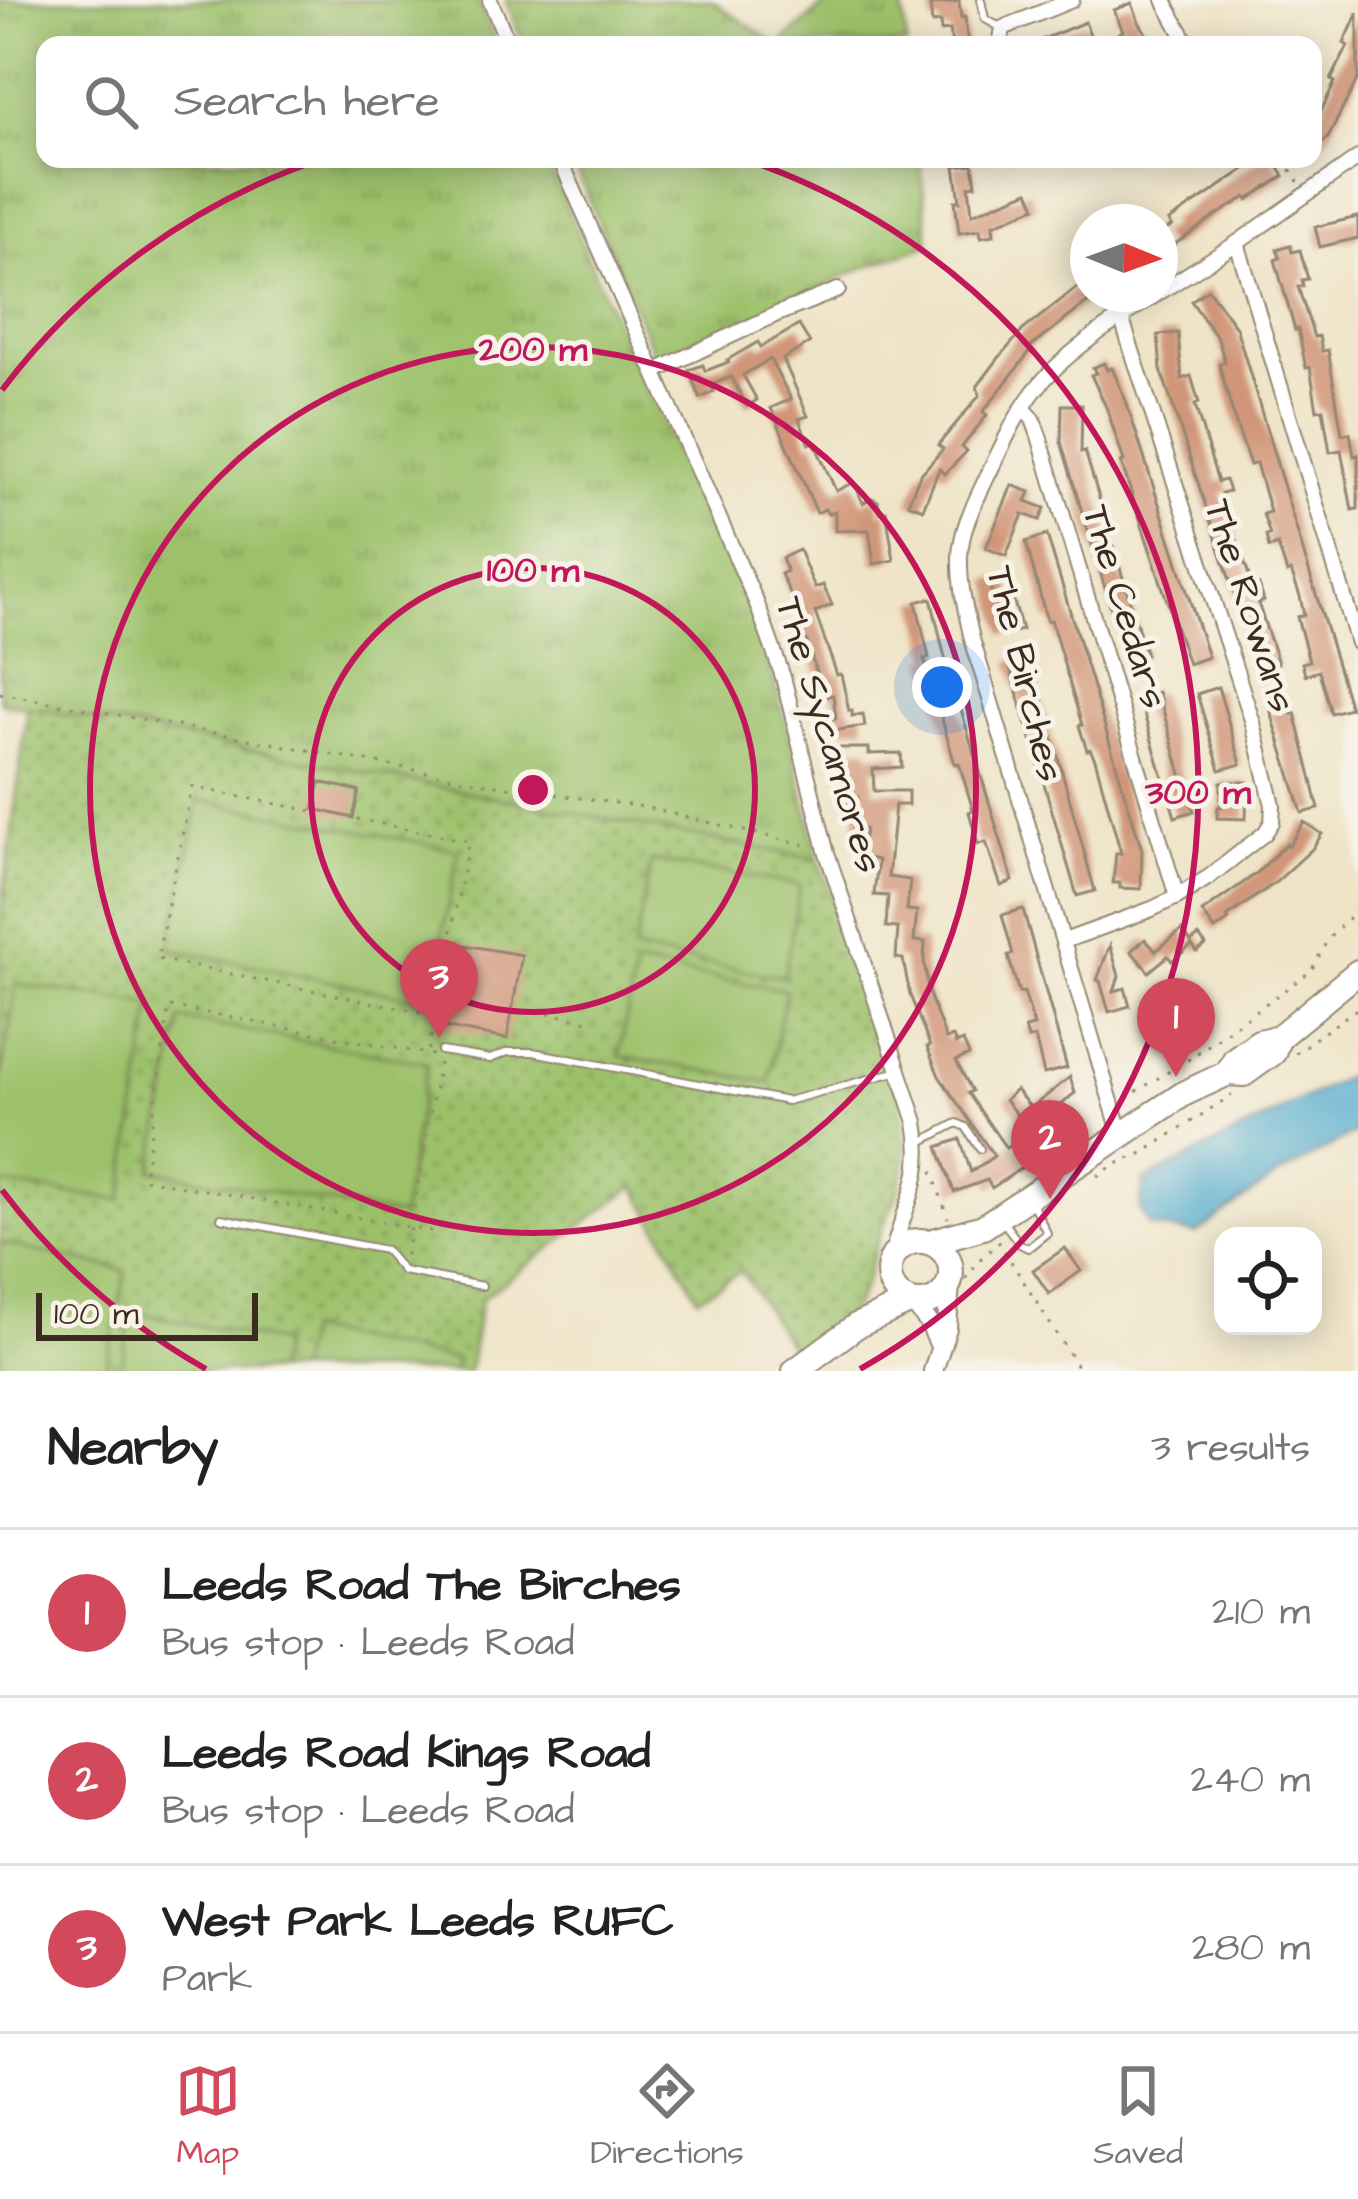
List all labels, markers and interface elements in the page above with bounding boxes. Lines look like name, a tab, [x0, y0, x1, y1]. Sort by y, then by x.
search box	[36, 36, 1322, 168]
icon: search	[78, 69, 144, 135]
text: Search here	[174, 71, 440, 133]
north arrow	[1070, 204, 1178, 312]
text: 200 m	[478, 324, 588, 375]
street label: The Rowans	[1189, 493, 1309, 719]
street label: The Cedars	[1067, 499, 1181, 715]
text: 100 m	[487, 545, 580, 596]
street label: The Birches	[971, 561, 1077, 787]
street label: The Sycamores	[759, 590, 896, 880]
your location	[912, 657, 972, 717]
text: 300 m	[1144, 767, 1252, 818]
centre of rings	[512, 769, 554, 811]
pin: 3	[400, 939, 478, 1038]
pin: 1	[1137, 978, 1215, 1077]
pin: 2	[1011, 1100, 1089, 1199]
map controls	[1214, 1227, 1322, 1335]
button: locate	[1214, 1227, 1322, 1335]
scale bar	[36, 1287, 258, 1340]
text: 100 m	[54, 1291, 139, 1337]
text: Nearby	[48, 1414, 218, 1485]
text: 3 results	[1151, 1422, 1310, 1476]
text: Leeds Road The Birches	[162, 1555, 681, 1617]
text: 1	[85, 1586, 90, 1640]
text: 210 m	[1212, 1586, 1310, 1640]
text: Bus stop · Leeds Road	[162, 1617, 574, 1671]
text: Leeds Road Kings Road	[162, 1723, 651, 1785]
text: 2	[76, 1754, 98, 1808]
text: 240 m	[1191, 1754, 1310, 1808]
text: Bus stop · Leeds Road	[162, 1785, 574, 1839]
text: West Park Leeds RUFC	[162, 1891, 673, 1953]
text: 3	[77, 1922, 97, 1976]
text: 280 m	[1192, 1922, 1310, 1976]
text: Park	[162, 1953, 252, 2007]
tab: Map	[175, 2058, 241, 2176]
tab: Directions	[590, 2058, 744, 2176]
tab: Saved	[1093, 2058, 1183, 2176]

